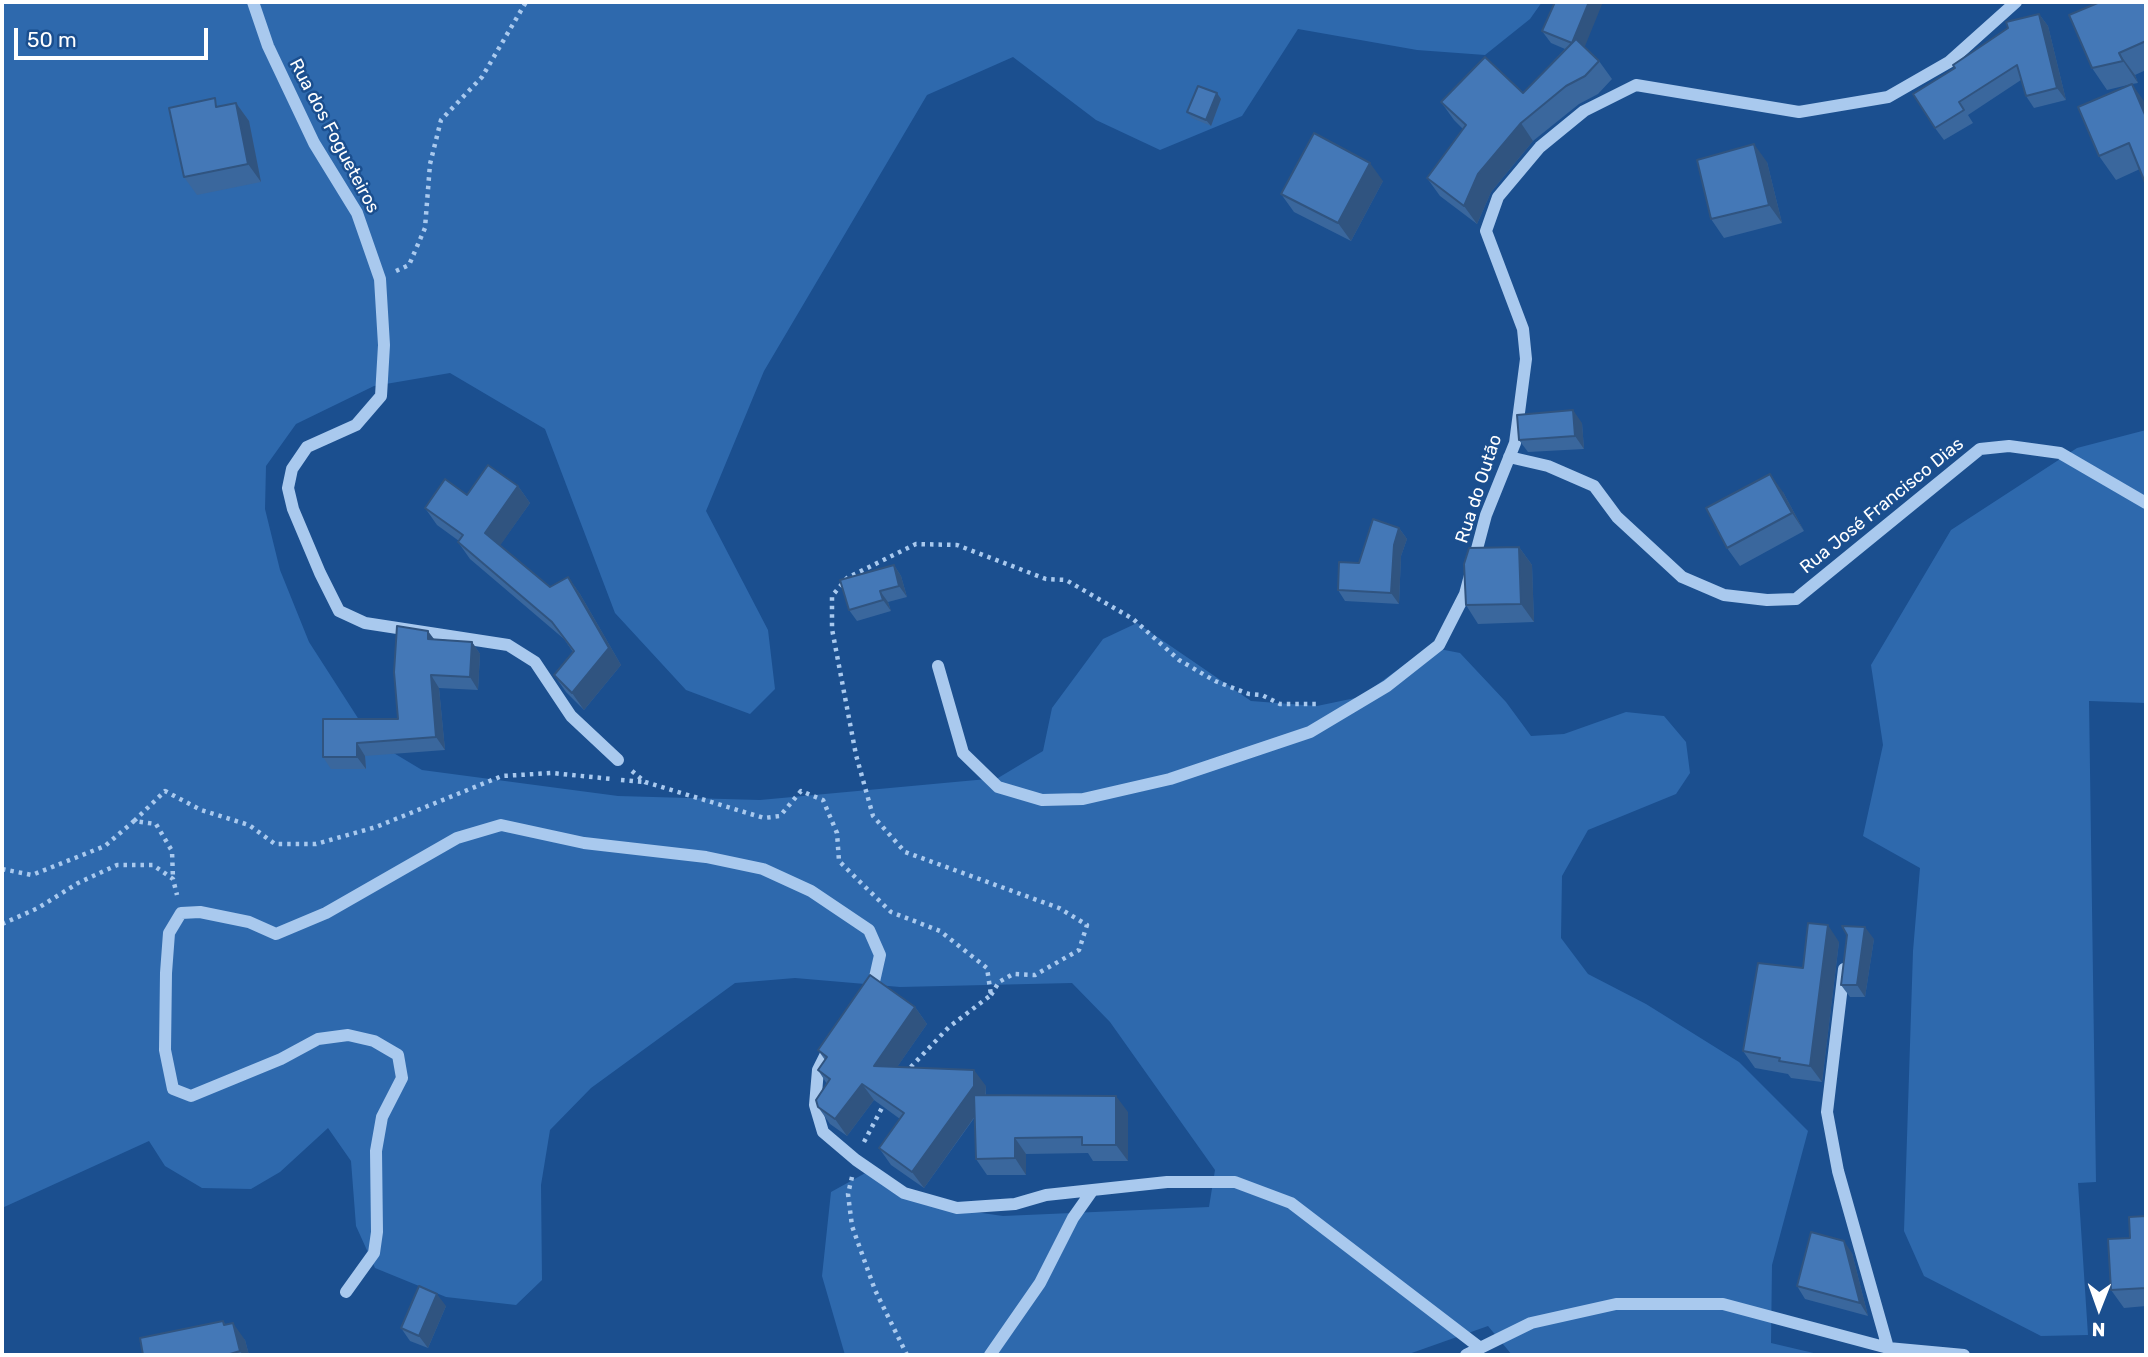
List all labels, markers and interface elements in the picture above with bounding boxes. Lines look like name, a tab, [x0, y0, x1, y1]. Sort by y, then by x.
scale bar	[18, 14, 212, 58]
text: 50 m	[27, 27, 77, 52]
street label: Rua dos Fogueteiros	[284, 55, 384, 217]
street label: Rua do Outão	[1451, 432, 1507, 546]
street label: Rua José Francisco Dias	[1796, 433, 1968, 579]
north arrow	[2064, 1273, 2134, 1343]
text: N	[2092, 1318, 2106, 1341]

